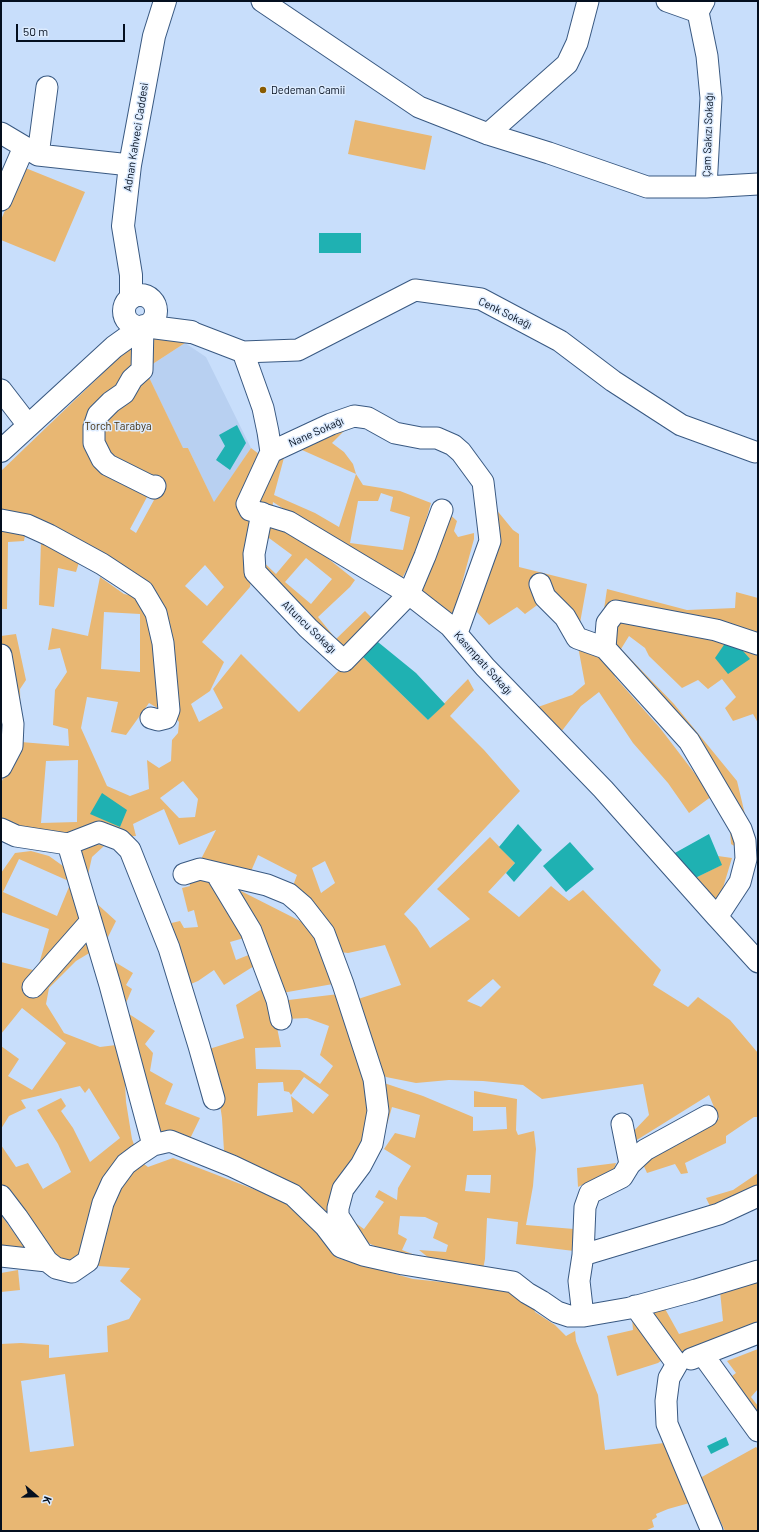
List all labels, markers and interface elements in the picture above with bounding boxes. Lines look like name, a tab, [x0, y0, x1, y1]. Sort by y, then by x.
scale bar	[18, 16, 127, 42]
text: 50 m	[23, 24, 48, 38]
street label: Adnan Kahveci Caddesi	[121, 82, 151, 192]
place label: Dedeman Camii	[271, 83, 345, 97]
marker: Dedeman Camii	[258, 85, 268, 95]
street label: Çam Sakızı Sokağı	[700, 93, 716, 177]
street label: Cenk Sokağı	[476, 294, 534, 332]
street label: Nane Sokağı	[287, 414, 345, 450]
park label: Torch Tarabya	[84, 419, 152, 433]
street label: Altuncu Sokağı	[279, 598, 339, 656]
street label: Kasımpatı Sokağı	[451, 629, 515, 697]
north arrow	[16, 1476, 56, 1516]
text: K	[40, 1495, 55, 1506]

